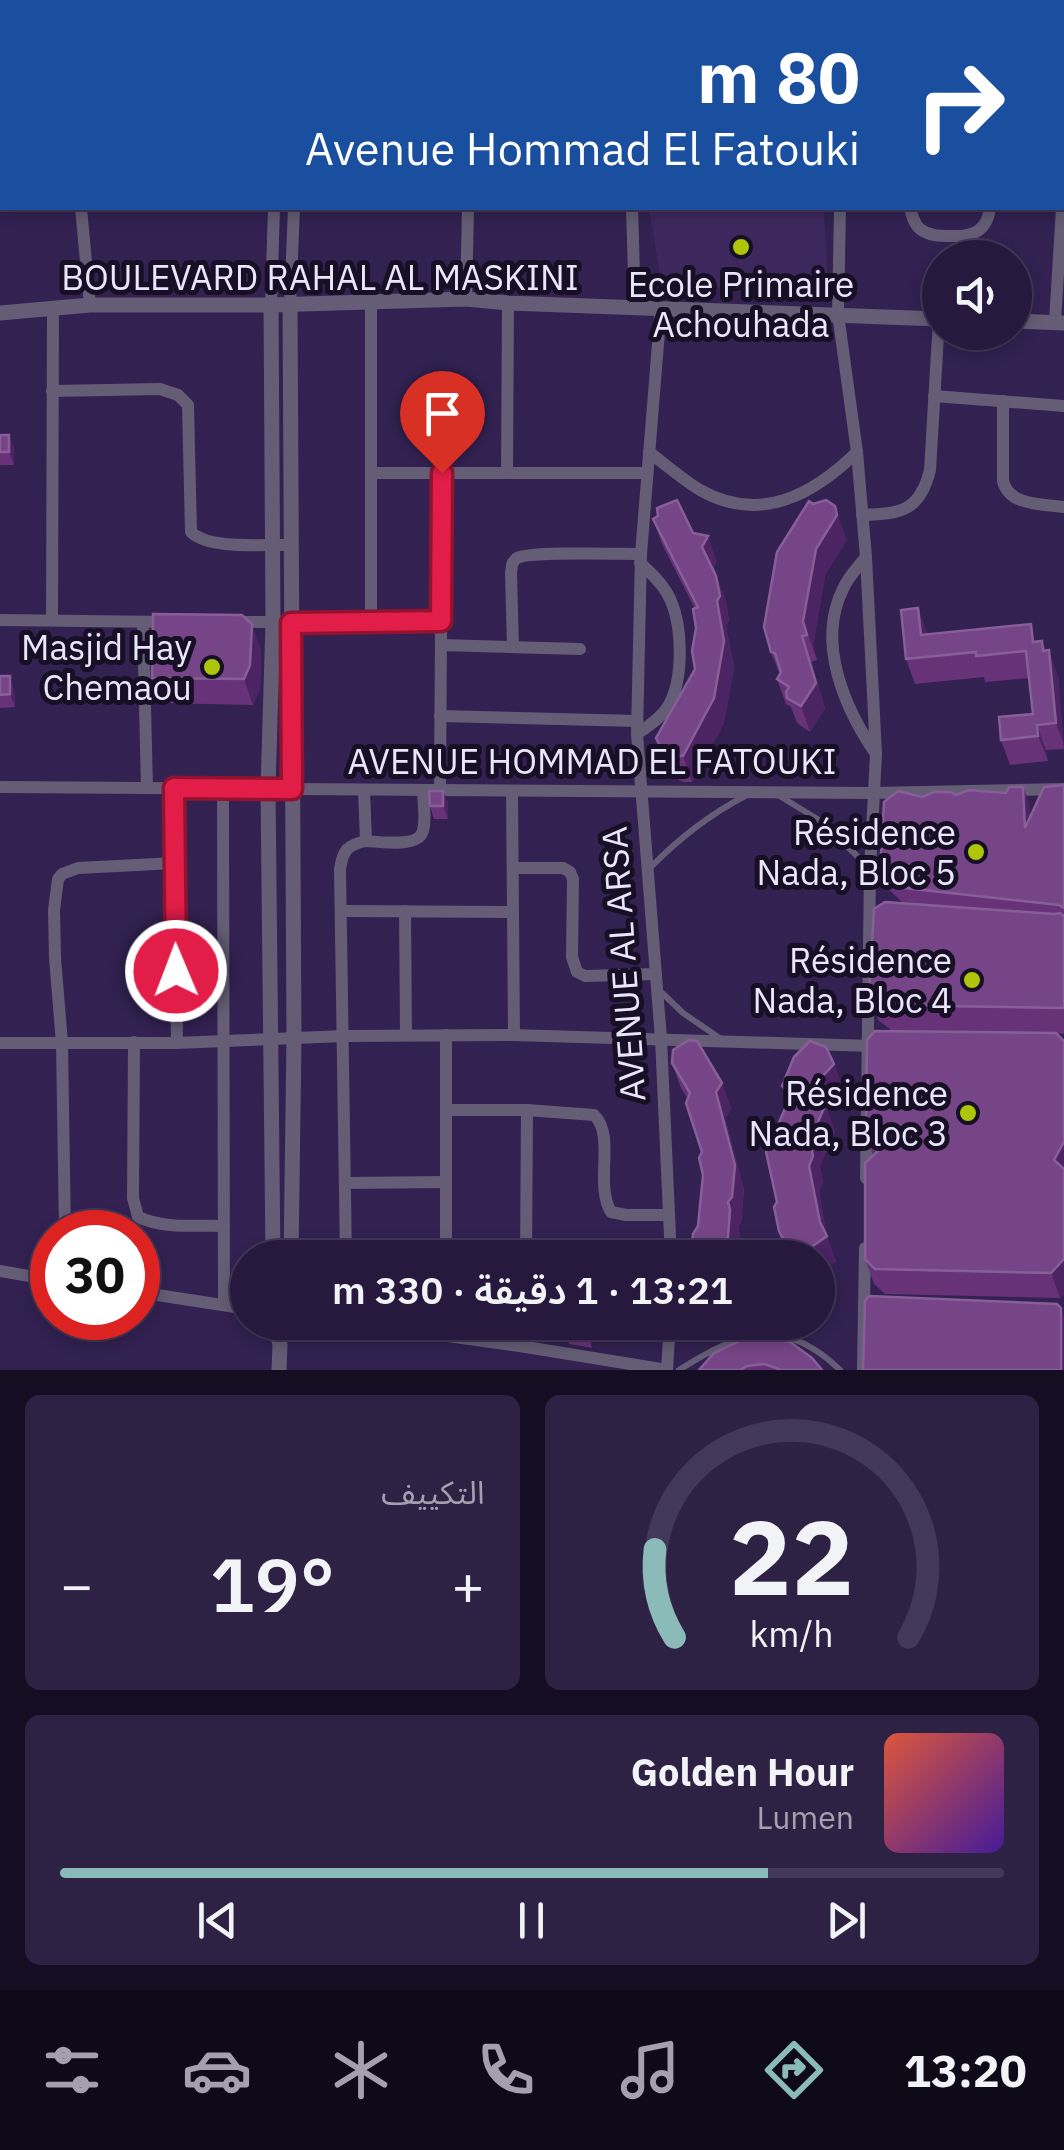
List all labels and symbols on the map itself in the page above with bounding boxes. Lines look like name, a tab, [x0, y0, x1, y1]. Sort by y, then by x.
marker: Ecole Primaire Achouhada	[730, 236, 752, 258]
street label: BOULEVARD RAHAL AL MASKINI	[61, 254, 579, 300]
place label: Ecole Primaire Achouhada	[628, 261, 854, 347]
pin	[400, 371, 485, 474]
place label: Masjid Hay Chemaou	[21, 624, 192, 710]
marker: Masjid Hay Chemaou	[201, 656, 223, 678]
street label: AVENUE HOMMAD EL FATOUKI	[348, 738, 836, 784]
place label: Résidence Nada, Bloc 5	[757, 809, 956, 895]
street label: AVENUE AL ARSA	[590, 825, 656, 1103]
marker: Résidence Nada, Bloc 5	[965, 841, 987, 863]
position arrow	[124, 919, 228, 1023]
place label: Résidence Nada, Bloc 4	[753, 937, 952, 1023]
marker: Résidence Nada, Bloc 4	[961, 969, 983, 991]
place label: Résidence Nada, Bloc 3	[749, 1070, 948, 1156]
marker: Résidence Nada, Bloc 3	[957, 1102, 979, 1124]
speed limit sign: 30	[30, 1210, 160, 1340]

